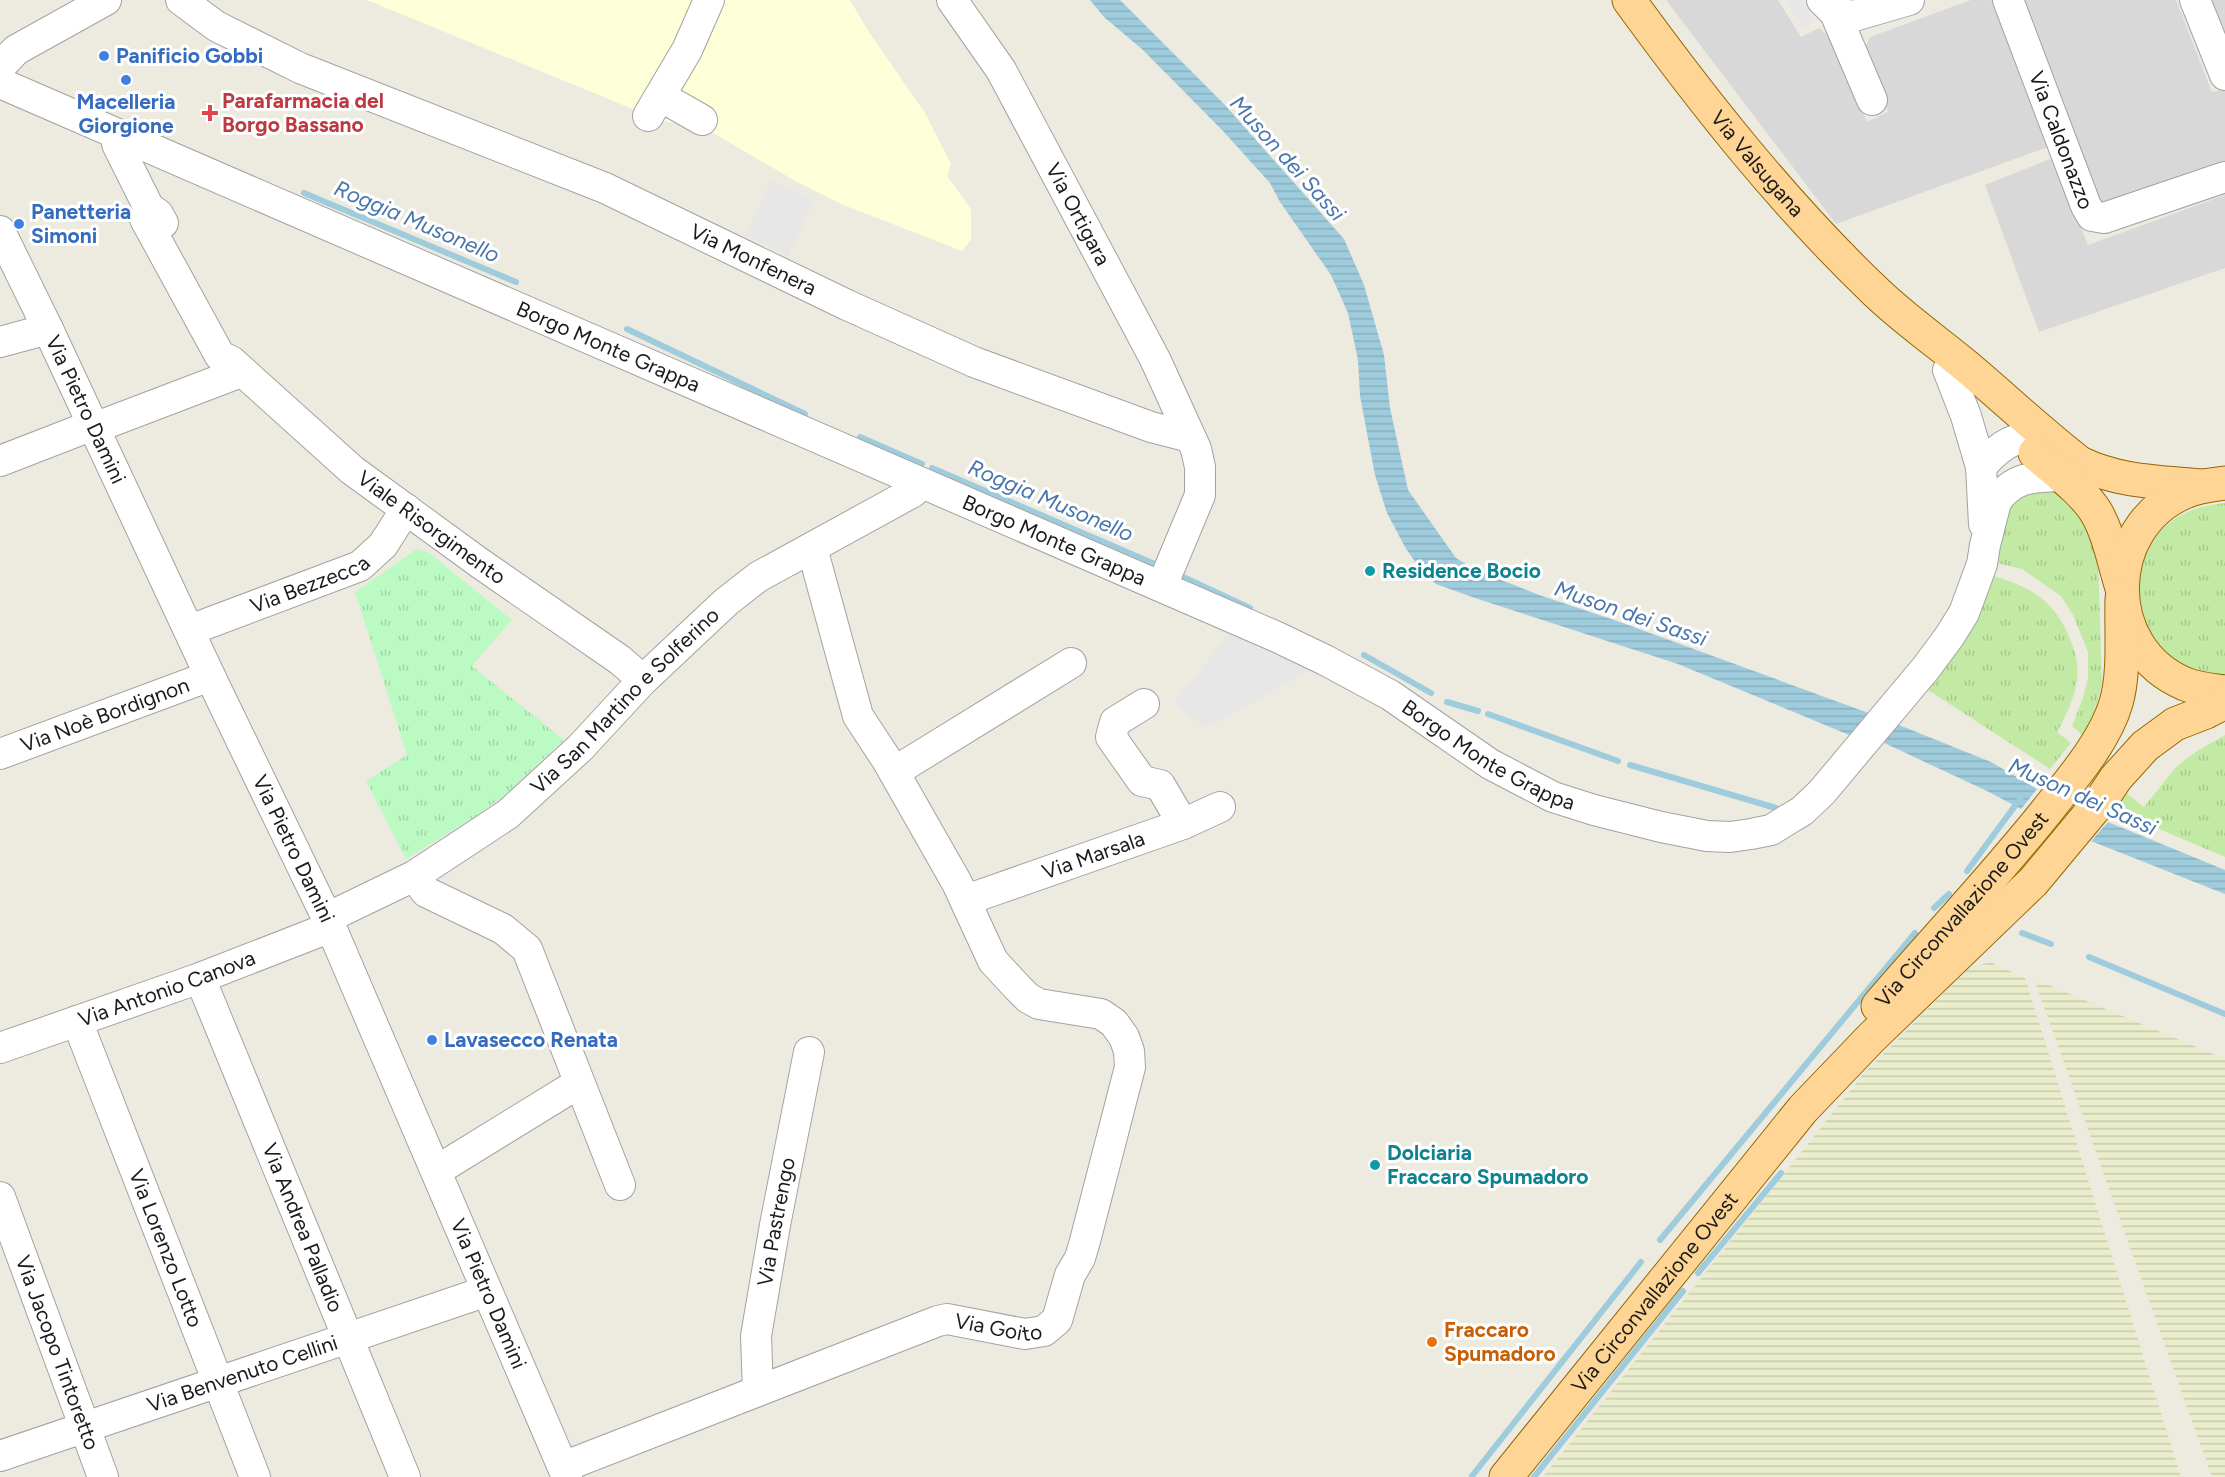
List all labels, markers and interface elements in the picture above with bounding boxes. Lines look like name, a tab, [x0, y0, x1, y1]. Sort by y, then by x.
place label: Panificio Gobbi	[116, 43, 263, 68]
marker: Panificio Gobbi	[97, 49, 111, 63]
street label: Via Caldonazzo	[2024, 68, 2099, 213]
marker: Macelleria Giorgione	[119, 73, 133, 87]
place label: Parafarmacia del Borgo Bassano	[222, 88, 384, 137]
place label: Macelleria Giorgione	[77, 89, 175, 138]
water label: Muson dei Sassi	[1224, 90, 1352, 227]
street label: Via Valsugana	[1706, 105, 1810, 222]
marker: Parafarmacia del Borgo Bassano	[203, 106, 217, 120]
street label: Via Ortigara	[1041, 159, 1116, 270]
water label: Roggia Musonello	[330, 175, 504, 268]
place label: Panetteria Simoni	[31, 199, 131, 248]
marker: Panetteria Simoni	[12, 217, 26, 231]
street label: Via Monfenera	[686, 218, 821, 300]
street label: Borgo Monte Grappa	[513, 296, 704, 397]
street label: Via Pietro Damini	[41, 331, 131, 487]
water label: Roggia Musonello	[964, 454, 1138, 547]
street label: Viale Risorgimento	[353, 465, 511, 589]
street label: Borgo Monte Grappa	[959, 489, 1150, 591]
street label: Via Bezzecca	[247, 550, 375, 618]
place label: Residence Bocio	[1382, 558, 1541, 583]
marker: Residence Bocio	[1363, 564, 1377, 578]
water label: Muson dei Sassi	[1551, 575, 1711, 652]
street label: Via San Martino e Solferino	[525, 602, 724, 799]
street label: Via Noè Bordignon	[17, 672, 192, 757]
street label: Borgo Monte Grappa	[1397, 694, 1578, 815]
water label: Muson dei Sassi	[2004, 752, 2162, 842]
street label: Via Pietro Damini	[248, 771, 340, 926]
street label: Via Circonvallazione Ovest	[1870, 806, 2053, 1012]
street label: Via Marsala	[1039, 825, 1148, 884]
street label: Via Antonio Canova	[75, 945, 259, 1032]
place label: Lavasecco Renata	[444, 1027, 618, 1052]
marker: Lavasecco Renata	[425, 1033, 439, 1047]
street label: Via Andrea Palladio	[257, 1140, 349, 1316]
place label: Dolciaria Fraccaro Spumadoro	[1387, 1140, 1589, 1189]
street label: Via Pastrengo	[752, 1155, 800, 1288]
marker: Dolciaria Fraccaro Spumadoro	[1368, 1158, 1382, 1172]
street label: Via Lorenzo Lotto	[124, 1166, 208, 1331]
street label: Via Circonvallazione Ovest	[1566, 1187, 1743, 1398]
street label: Via Pietro Damini	[446, 1215, 532, 1373]
street label: Via Jacopo Tintoretto	[11, 1252, 105, 1453]
street label: Via Goito	[953, 1308, 1044, 1346]
place label: Fraccaro Spumadoro	[1444, 1317, 1556, 1366]
street label: Via Benvenuto Cellini	[144, 1330, 341, 1417]
marker: Fraccaro Spumadoro	[1425, 1335, 1439, 1349]

